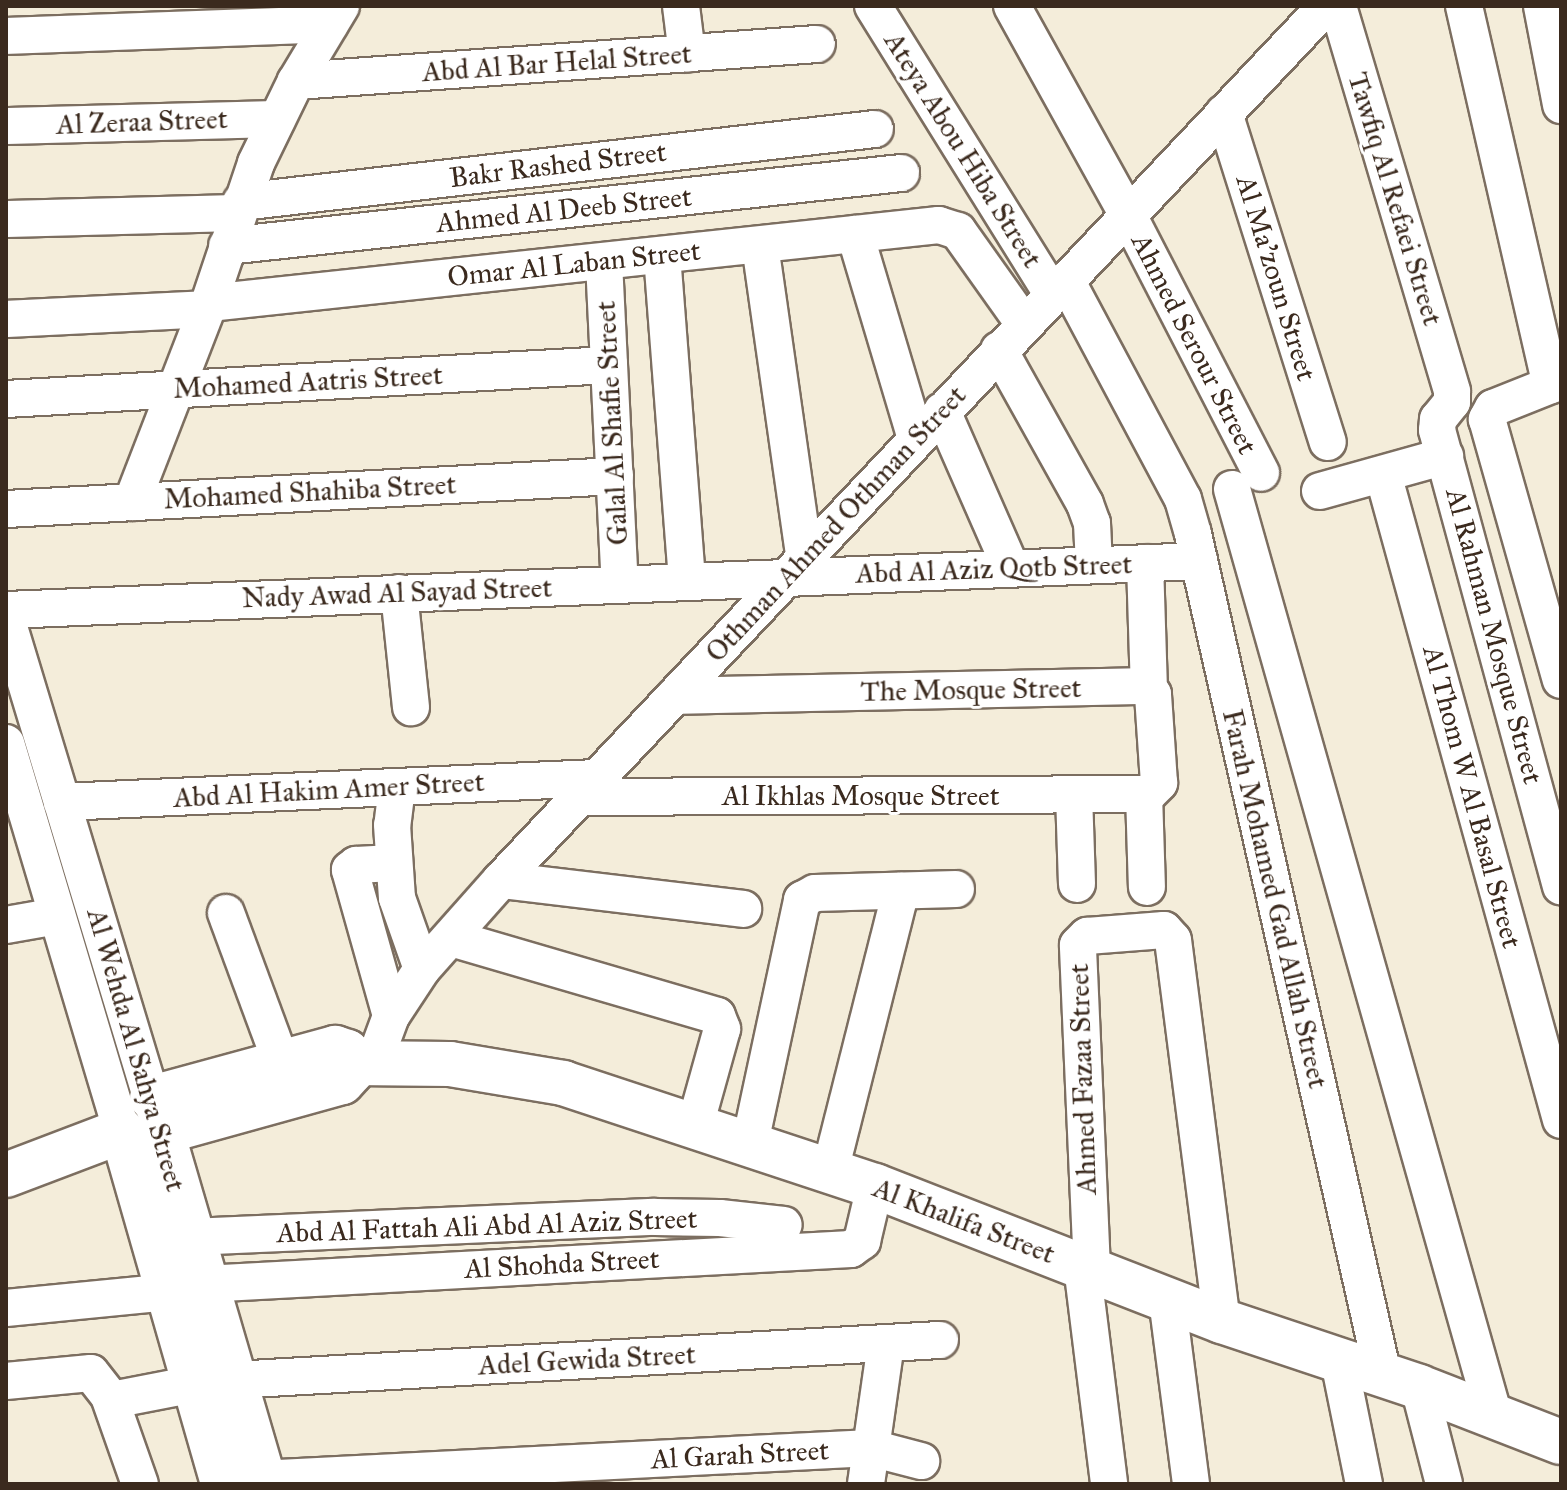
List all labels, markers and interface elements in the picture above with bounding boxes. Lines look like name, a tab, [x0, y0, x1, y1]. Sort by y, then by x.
street label: Ateya Abou Hiba Street	[877, 26, 1049, 274]
street label: Abd Al Bar Helal Street	[421, 37, 693, 89]
street label: Tawfiq Al Refaei Street	[1340, 68, 1450, 330]
street label: Al Zeraa Street	[56, 102, 228, 142]
street label: Bakr Rashed Street	[448, 135, 668, 195]
street label: Al Ma'zoun Street	[1229, 171, 1323, 385]
street label: Ahmed Al Deeb Street	[435, 180, 693, 240]
street label: Ahmed Serour Street	[1124, 228, 1264, 460]
street label: Omar Al Laban Street	[446, 234, 702, 294]
street label: Galal Al Shafie Street	[589, 300, 635, 546]
street label: Mohamed Aatris Street	[172, 358, 444, 406]
street label: Othman Ahmed Othman Street	[699, 379, 973, 669]
street label: Mohamed Shahiba Street	[163, 468, 457, 516]
street label: Al Rahman Mosque Street	[1438, 484, 1550, 788]
street label: Abd Al Aziz Qotb Street	[855, 547, 1133, 591]
street label: Nady Awad Al Sayad Street	[241, 571, 553, 615]
street label: Al Thom W Al Basal Street	[1415, 642, 1529, 952]
street label: The Mosque Street	[860, 671, 1082, 709]
street label: Farah Mohamed Gad Allah Street	[1215, 706, 1335, 1092]
street label: Abd Al Hakim Amer Street	[173, 765, 485, 815]
street label: Al Ikhlas Mosque Street	[722, 779, 1000, 813]
street label: Al Wehda Al Sahya Street	[80, 905, 192, 1195]
street label: Ahmed Fazaa Street	[1062, 963, 1104, 1195]
street label: Al Khalifa Street	[868, 1171, 1060, 1271]
street label: Abd Al Fattah Ali Abd Al Aziz Street	[276, 1202, 698, 1250]
street label: Al Shohda Street	[464, 1242, 660, 1286]
street label: Adel Gewida Street	[477, 1338, 697, 1382]
street label: Al Garah Street	[650, 1434, 830, 1476]

